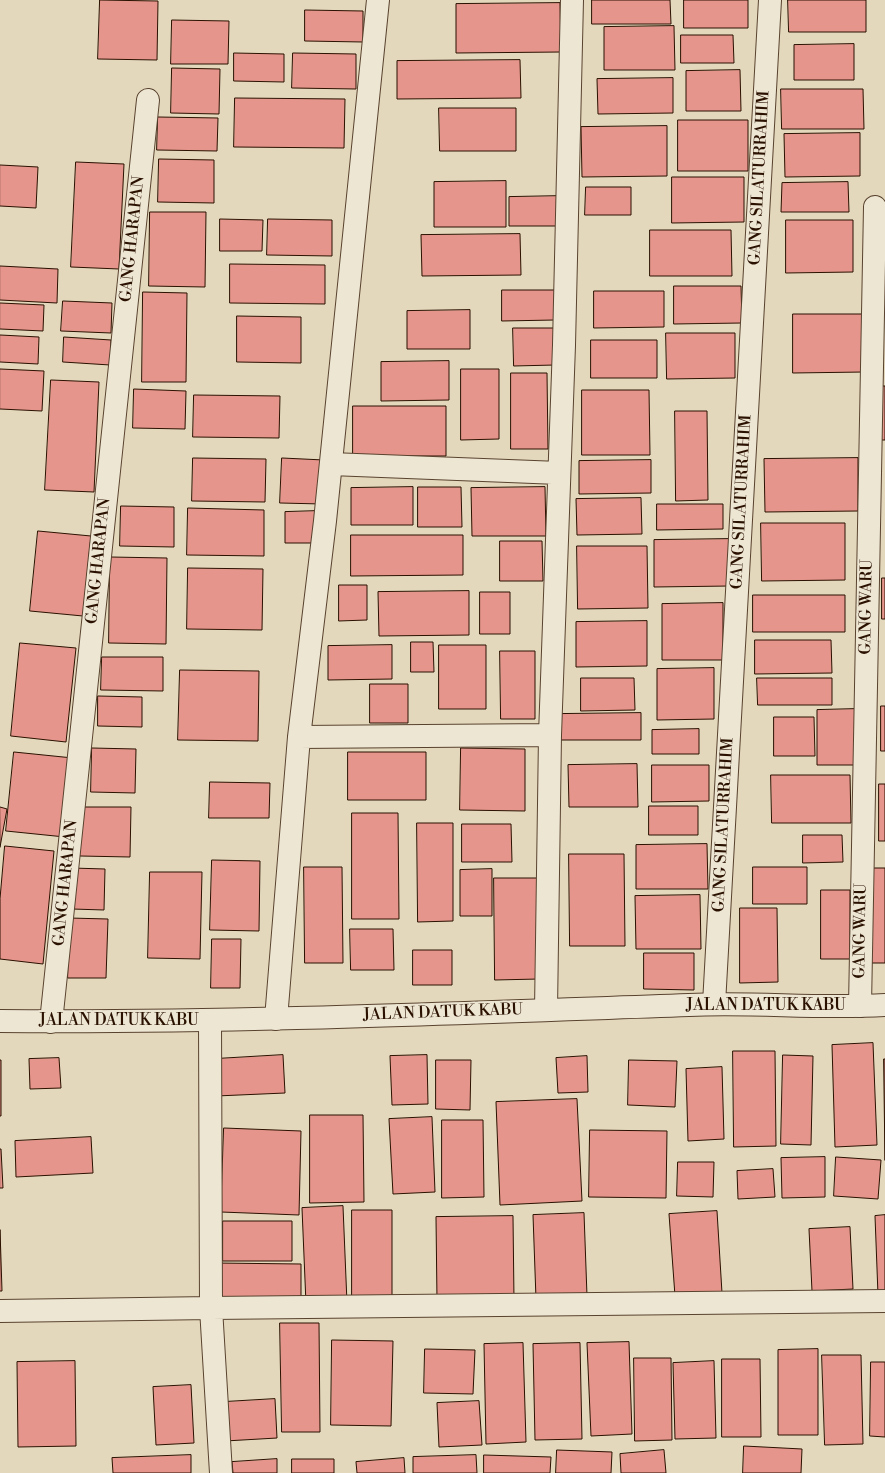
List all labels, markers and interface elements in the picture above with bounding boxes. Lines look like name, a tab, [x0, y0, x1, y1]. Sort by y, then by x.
street label: GANG SILATURRAHIM	[746, 90, 774, 266]
street label: GANG HARAPAN	[117, 175, 149, 303]
street label: GANG SILATURRAHIM	[728, 414, 756, 590]
street label: GANG HARAPAN	[83, 497, 115, 625]
street label: GANG WARU	[857, 559, 877, 655]
street label: GANG SILATURRAHIM	[710, 737, 738, 913]
street label: GANG HARAPAN	[50, 819, 82, 947]
street label: GANG WARU	[851, 883, 871, 979]
street label: JALAN DATUK KABU	[686, 996, 846, 1016]
street label: JALAN DATUK KABU	[363, 1001, 523, 1025]
street label: JALAN DATUK KABU	[39, 1011, 199, 1031]

